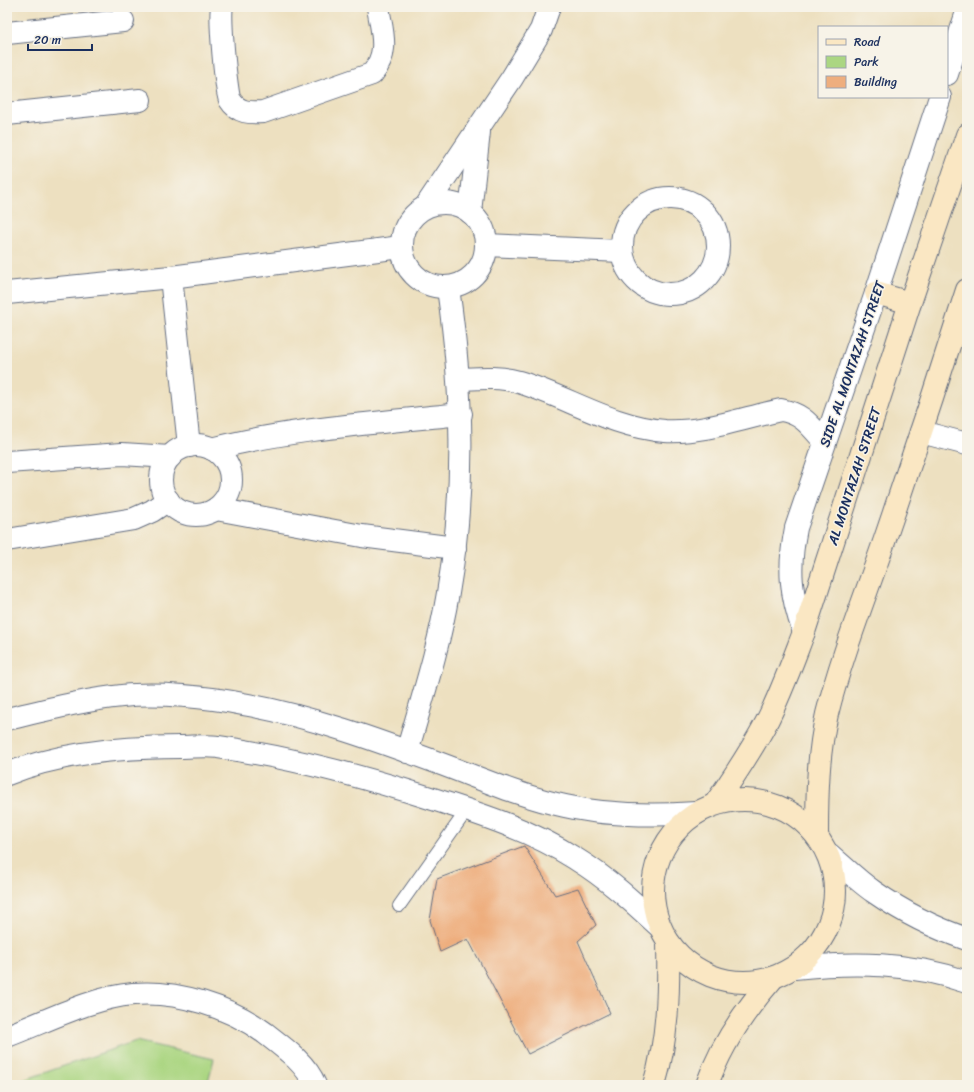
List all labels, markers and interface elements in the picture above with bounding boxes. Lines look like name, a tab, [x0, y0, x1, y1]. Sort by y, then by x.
scale bar	[28, 26, 92, 52]
legend	[818, 26, 948, 98]
text: 20 m	[34, 29, 61, 51]
text: Road	[854, 31, 881, 53]
text: Park	[854, 51, 879, 73]
text: Building	[854, 71, 897, 93]
street label: SIDE AL MONTAZAH STREET	[812, 277, 893, 451]
street label: AL MONTAZAH STREET	[820, 403, 889, 549]

